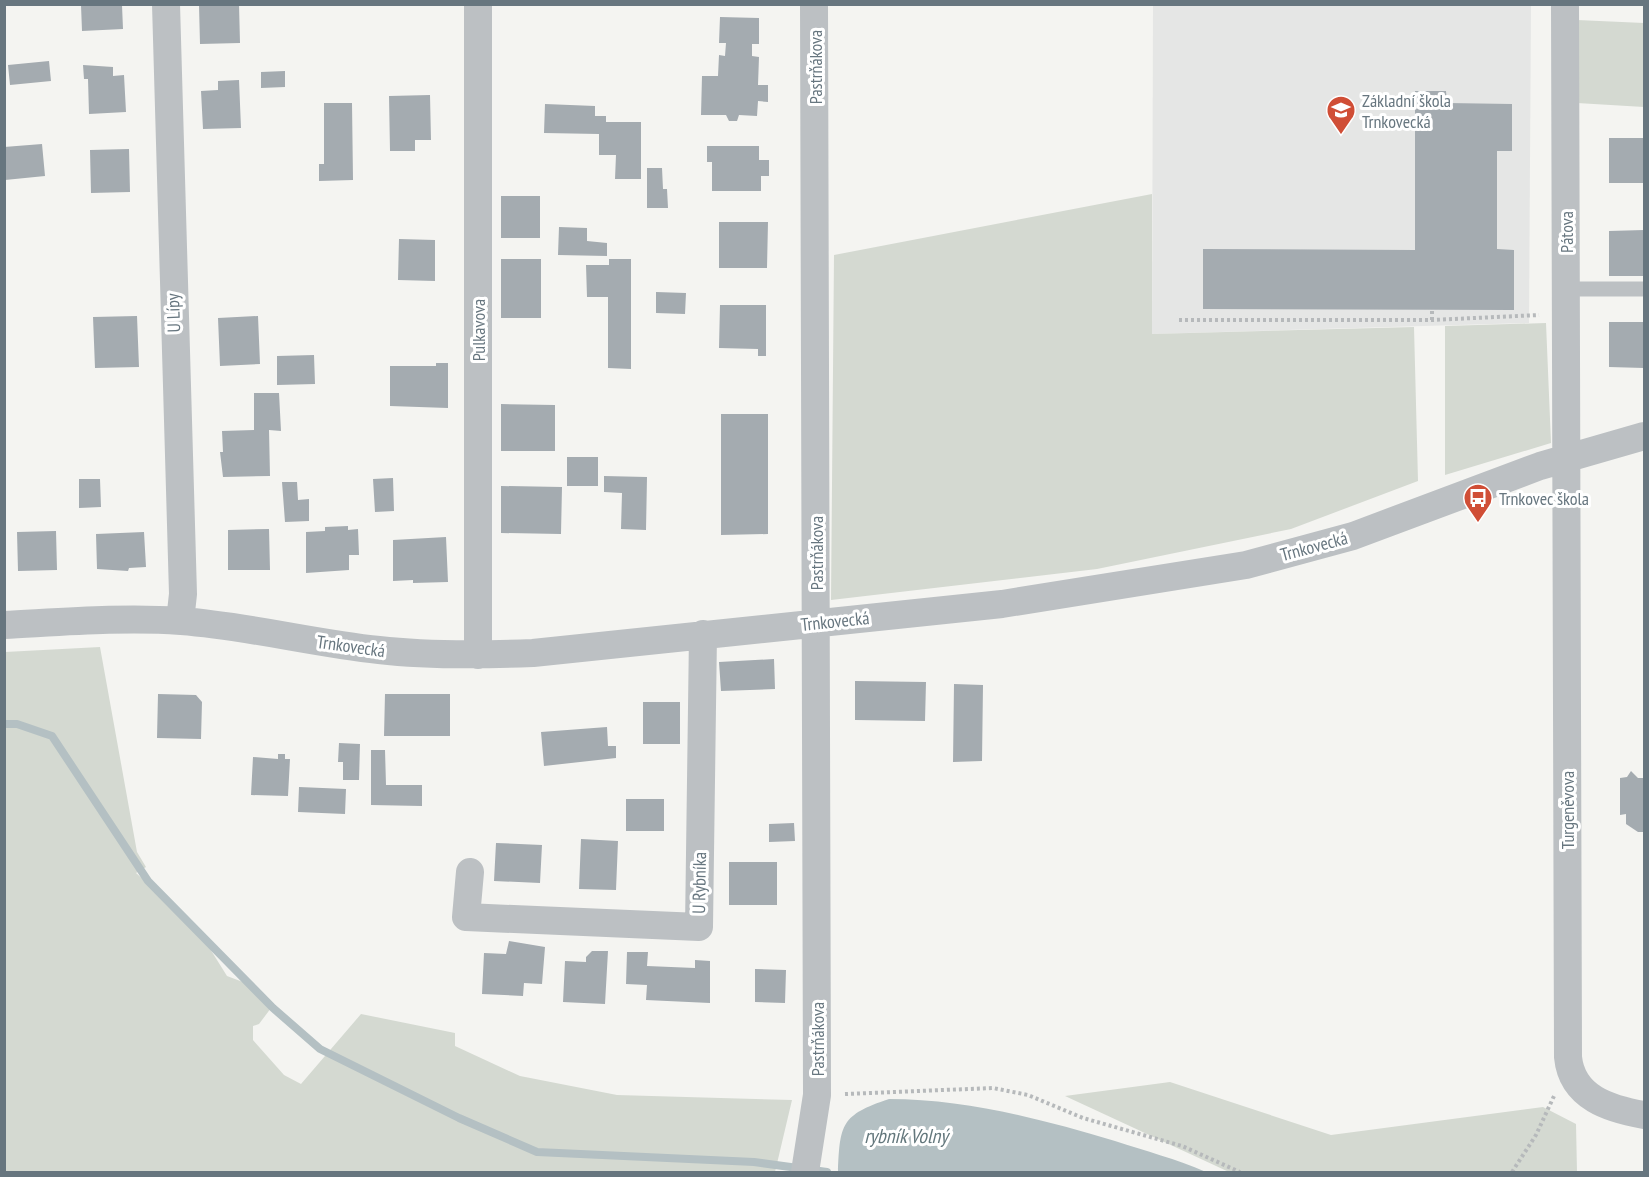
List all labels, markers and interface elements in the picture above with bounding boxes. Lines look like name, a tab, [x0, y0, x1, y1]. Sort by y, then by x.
street label: Pastrňákova	[804, 30, 827, 104]
place label: Základní škola Trnkovecká	[1362, 89, 1451, 133]
school or university icon: Základní škola Trnkovecká	[1325, 94, 1357, 136]
street label: Pátova	[1555, 211, 1578, 253]
street label: U Lípy	[161, 293, 185, 333]
street label: Pulkavova	[467, 299, 490, 361]
bus stop icon: Trnkovec škola	[1462, 482, 1494, 524]
place label: Trnkovec škola	[1499, 487, 1589, 510]
street label: Pastrňákova	[805, 516, 828, 590]
street label: Trnkovecká	[1278, 526, 1350, 566]
street label: Trnkovecká	[800, 606, 870, 636]
street label: Trnkovecká	[315, 630, 387, 662]
street label: Turgeněvova	[1556, 771, 1579, 849]
street label: U Rybníka	[687, 852, 711, 914]
street label: Pastrňákova	[806, 1002, 829, 1076]
water label: rybník Volný	[864, 1123, 950, 1149]

